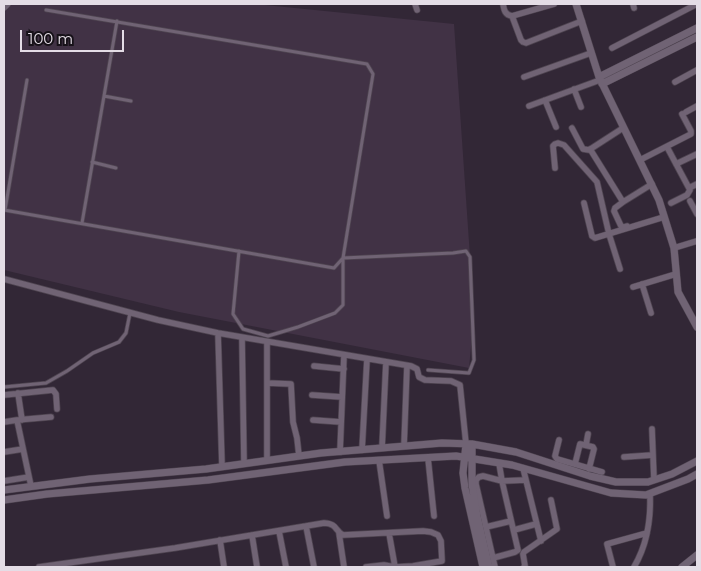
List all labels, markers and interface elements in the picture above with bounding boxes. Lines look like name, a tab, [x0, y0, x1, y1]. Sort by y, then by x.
scale bar	[22, 20, 126, 52]
text: 100 m	[28, 29, 73, 48]

